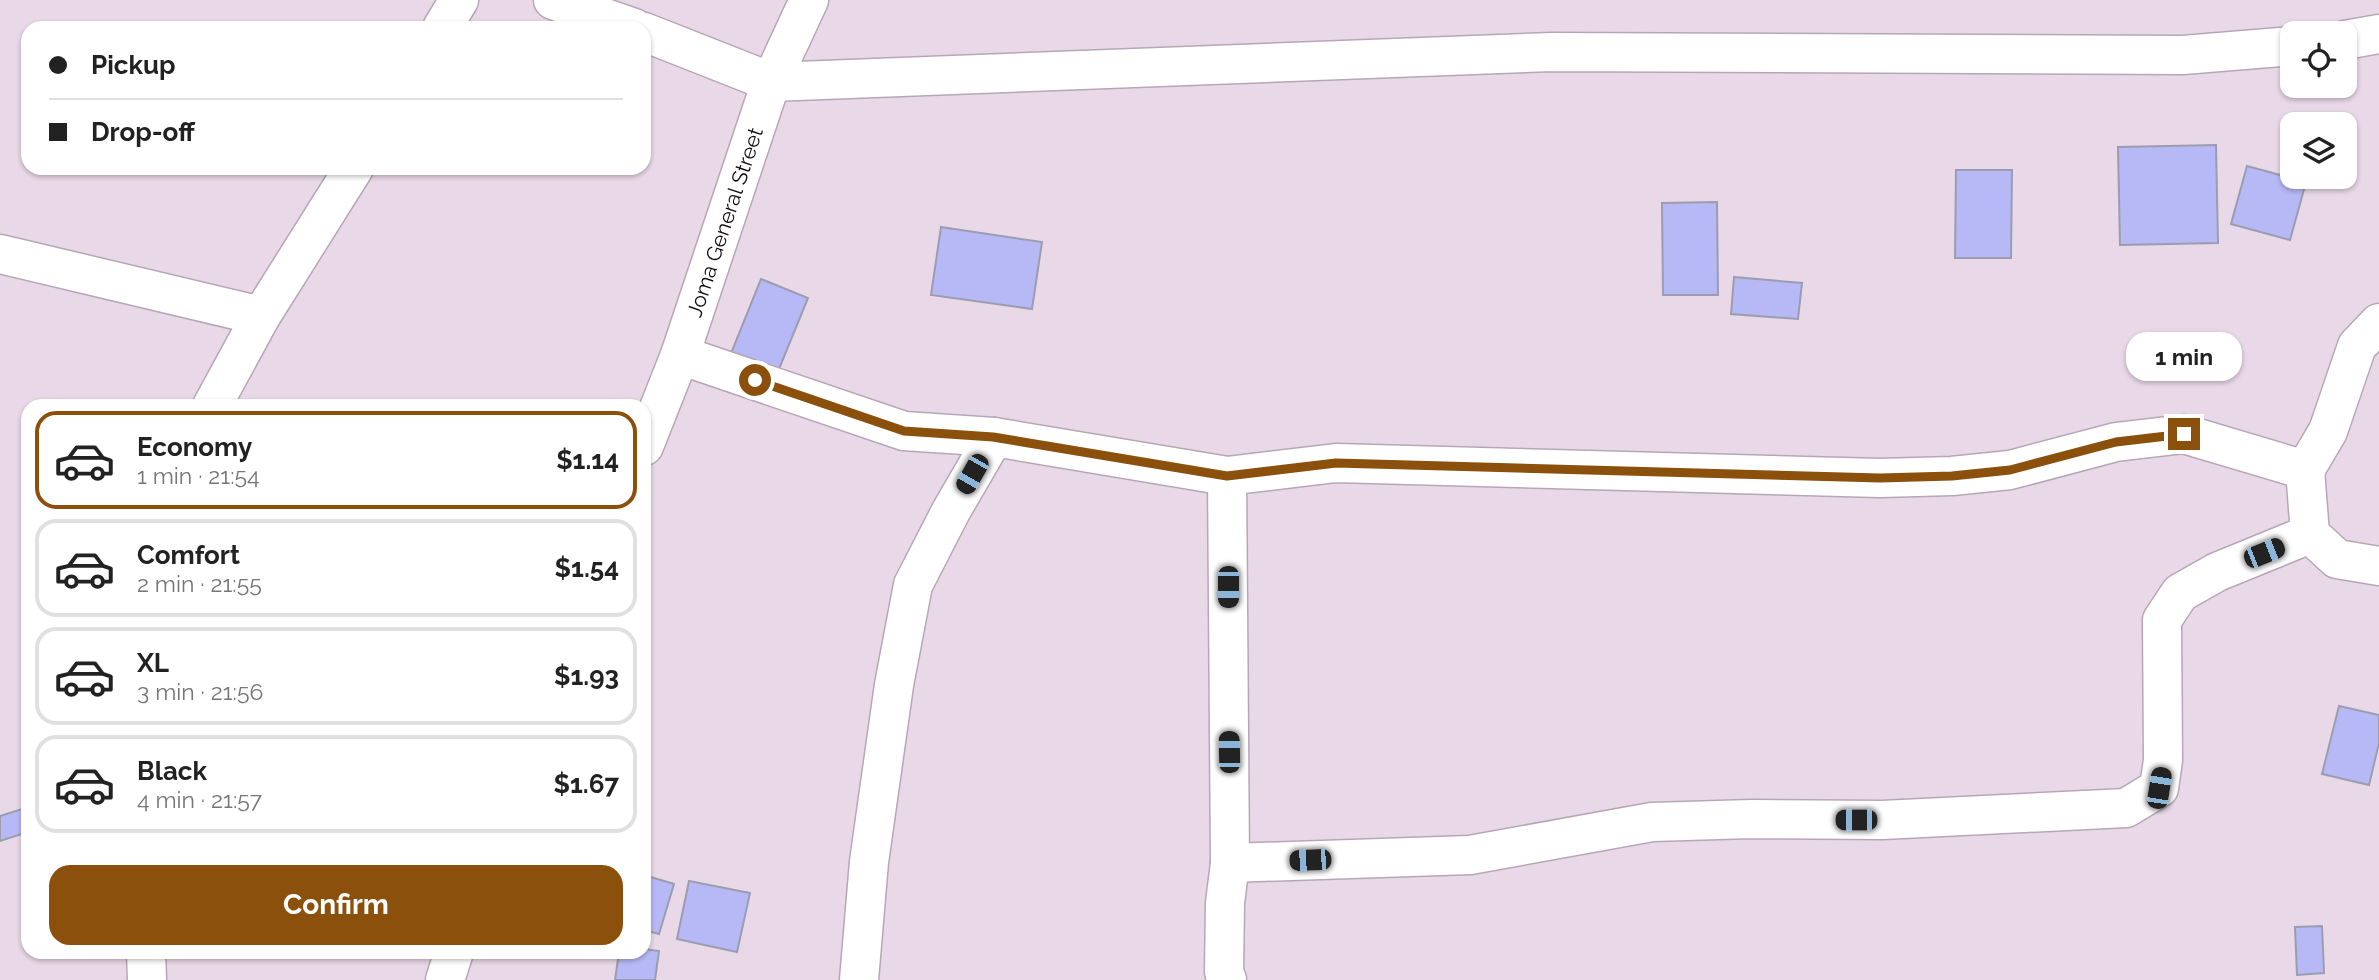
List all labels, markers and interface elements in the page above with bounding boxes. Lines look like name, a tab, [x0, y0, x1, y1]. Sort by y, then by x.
map controls	[2280, 21, 2357, 189]
button: locate	[2280, 21, 2357, 98]
text: Pickup	[91, 50, 176, 80]
button: layers	[2280, 112, 2357, 189]
text: Drop-off	[91, 117, 195, 147]
street label: Joma General Street	[681, 124, 767, 320]
callout: 1 min	[2126, 332, 2242, 382]
text: 1 min	[2155, 343, 2213, 370]
route start	[739, 364, 771, 396]
route end	[2168, 418, 2200, 450]
icon: car	[53, 429, 116, 492]
text: Economy	[137, 432, 252, 462]
text: $1.14	[556, 445, 619, 475]
car	[953, 451, 992, 497]
text: 1 min · 21:54	[137, 462, 260, 489]
car	[2241, 535, 2288, 571]
icon: car	[53, 537, 116, 600]
text: Comfort	[137, 540, 240, 570]
text: $1.54	[555, 553, 619, 583]
car	[1218, 566, 1239, 608]
text: 2 min · 21:55	[137, 570, 262, 597]
icon: car	[53, 645, 116, 708]
text: XL	[137, 648, 169, 678]
text: $1.93	[554, 661, 619, 691]
text: 3 min · 21:56	[137, 678, 263, 705]
car	[1219, 731, 1240, 773]
icon: car	[53, 753, 116, 816]
text: Black	[137, 756, 207, 786]
car	[2146, 766, 2173, 810]
text: $1.67	[553, 769, 619, 799]
text: 4 min · 21:57	[137, 786, 262, 813]
car	[1836, 810, 1878, 831]
car	[1289, 849, 1332, 871]
button: Confirm	[49, 865, 623, 945]

